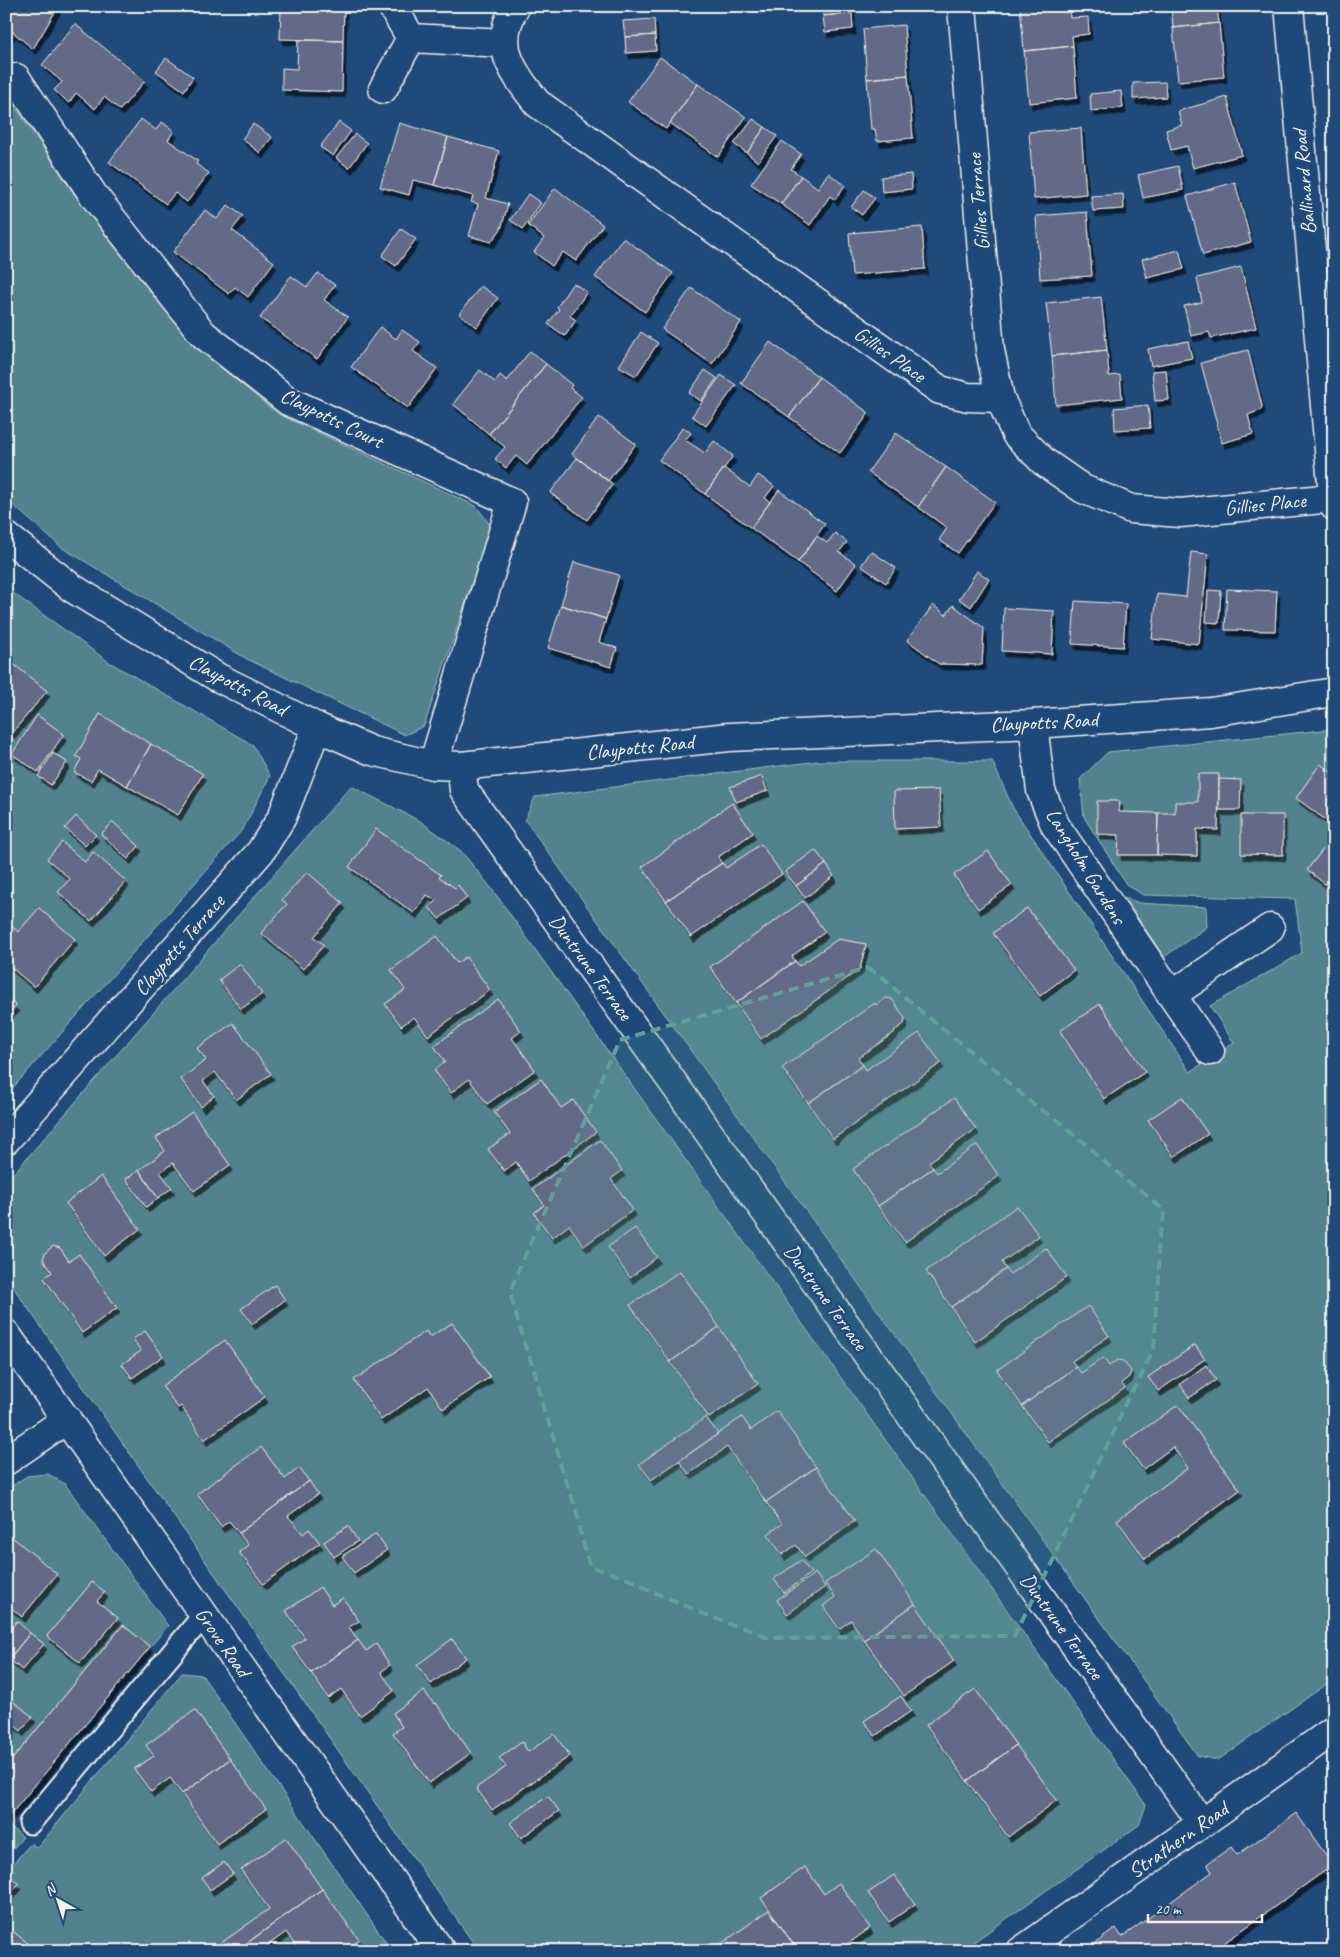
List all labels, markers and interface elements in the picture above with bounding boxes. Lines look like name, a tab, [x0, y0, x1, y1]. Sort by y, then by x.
street label: Ballinard Road	[1286, 126, 1322, 236]
street label: Gillies Terrace	[961, 151, 995, 252]
street label: Gillies Place	[849, 320, 932, 389]
street label: Claypotts Court	[276, 382, 389, 455]
street label: Gillies Place	[1223, 487, 1308, 521]
street label: Claypotts Road	[185, 648, 295, 723]
street label: Claypotts Road	[990, 706, 1102, 738]
street label: Claypotts Road	[585, 728, 698, 766]
street label: Langholm Gardens	[1040, 803, 1133, 930]
street label: Claypotts Terrace	[128, 888, 231, 1001]
street label: Duntrune Terrace	[544, 909, 639, 1026]
street label: Duntrune Terrace	[779, 1239, 874, 1356]
street label: Duntrune Terrace	[1015, 1568, 1110, 1685]
street label: Grove Road	[190, 1602, 258, 1684]
street label: Strathern Road	[1123, 1794, 1236, 1884]
north arrow	[32, 1874, 82, 1924]
text: N	[41, 1879, 61, 1900]
scale bar	[1148, 1892, 1261, 1924]
text: 20 m	[1155, 1900, 1182, 1919]

